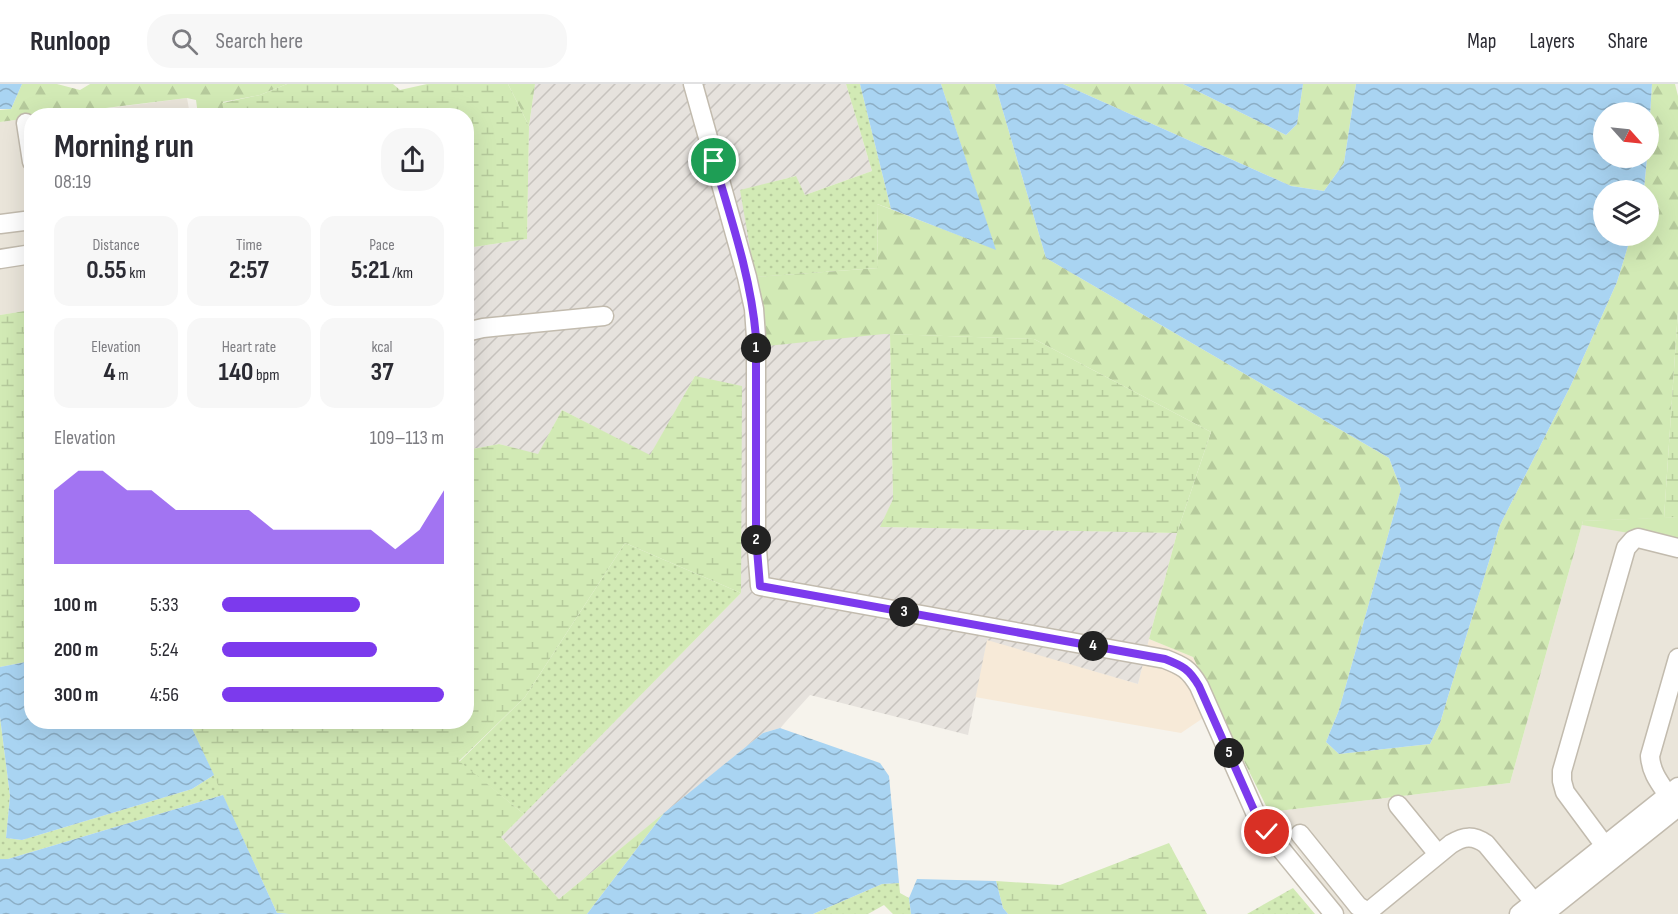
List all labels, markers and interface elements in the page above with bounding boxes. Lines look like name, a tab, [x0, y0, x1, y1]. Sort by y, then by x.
search box	[147, 14, 567, 68]
text: Runloop	[30, 25, 111, 58]
icon: search	[168, 25, 201, 58]
text: Search here	[216, 28, 303, 55]
text: Map	[1467, 29, 1496, 54]
text: Layers	[1529, 29, 1575, 54]
text: Share	[1608, 29, 1648, 54]
north arrow	[1593, 102, 1659, 168]
map controls	[1593, 102, 1659, 246]
text: Morning run	[54, 127, 194, 167]
button: share	[381, 128, 444, 191]
pin	[688, 135, 739, 186]
icon: arrive	[697, 144, 730, 177]
text: 08:19	[54, 170, 91, 194]
button: layers	[1593, 180, 1659, 246]
text: Distance	[92, 236, 140, 255]
text: Time	[236, 236, 262, 255]
text: Pace	[369, 236, 395, 255]
text: 0.55	[86, 255, 127, 286]
text: 2:57	[229, 255, 269, 286]
text: 5:21	[351, 255, 390, 286]
text: km	[127, 264, 146, 283]
text: /km	[390, 264, 413, 283]
pin: 1	[741, 333, 771, 363]
text: Elevation	[91, 338, 141, 357]
text: Heart rate	[222, 338, 276, 357]
text: kcal	[371, 338, 393, 357]
text: 1	[753, 338, 759, 357]
text: 4	[104, 357, 116, 388]
text: 140	[219, 357, 253, 388]
text: 37	[371, 357, 393, 388]
text: m	[116, 366, 128, 385]
text: bpm	[253, 366, 279, 385]
text: Elevation	[54, 426, 116, 450]
text: 109–113 m	[370, 426, 444, 450]
pin: 2	[741, 525, 771, 555]
text: 2	[752, 530, 760, 549]
text: 100 m	[54, 593, 97, 617]
text: 5:33	[150, 593, 179, 617]
pin: 3	[889, 597, 919, 627]
text: 3	[900, 602, 908, 621]
pin: 4	[1078, 631, 1108, 661]
text: 4	[1089, 636, 1097, 655]
text: 200 m	[54, 638, 98, 662]
text: 5:24	[150, 638, 178, 662]
text: 300 m	[54, 683, 98, 707]
text: 4:56	[150, 683, 179, 707]
pin: 5	[1214, 738, 1244, 768]
text: 5	[1225, 743, 1233, 762]
pin	[1241, 806, 1292, 857]
icon: check	[1250, 815, 1283, 848]

